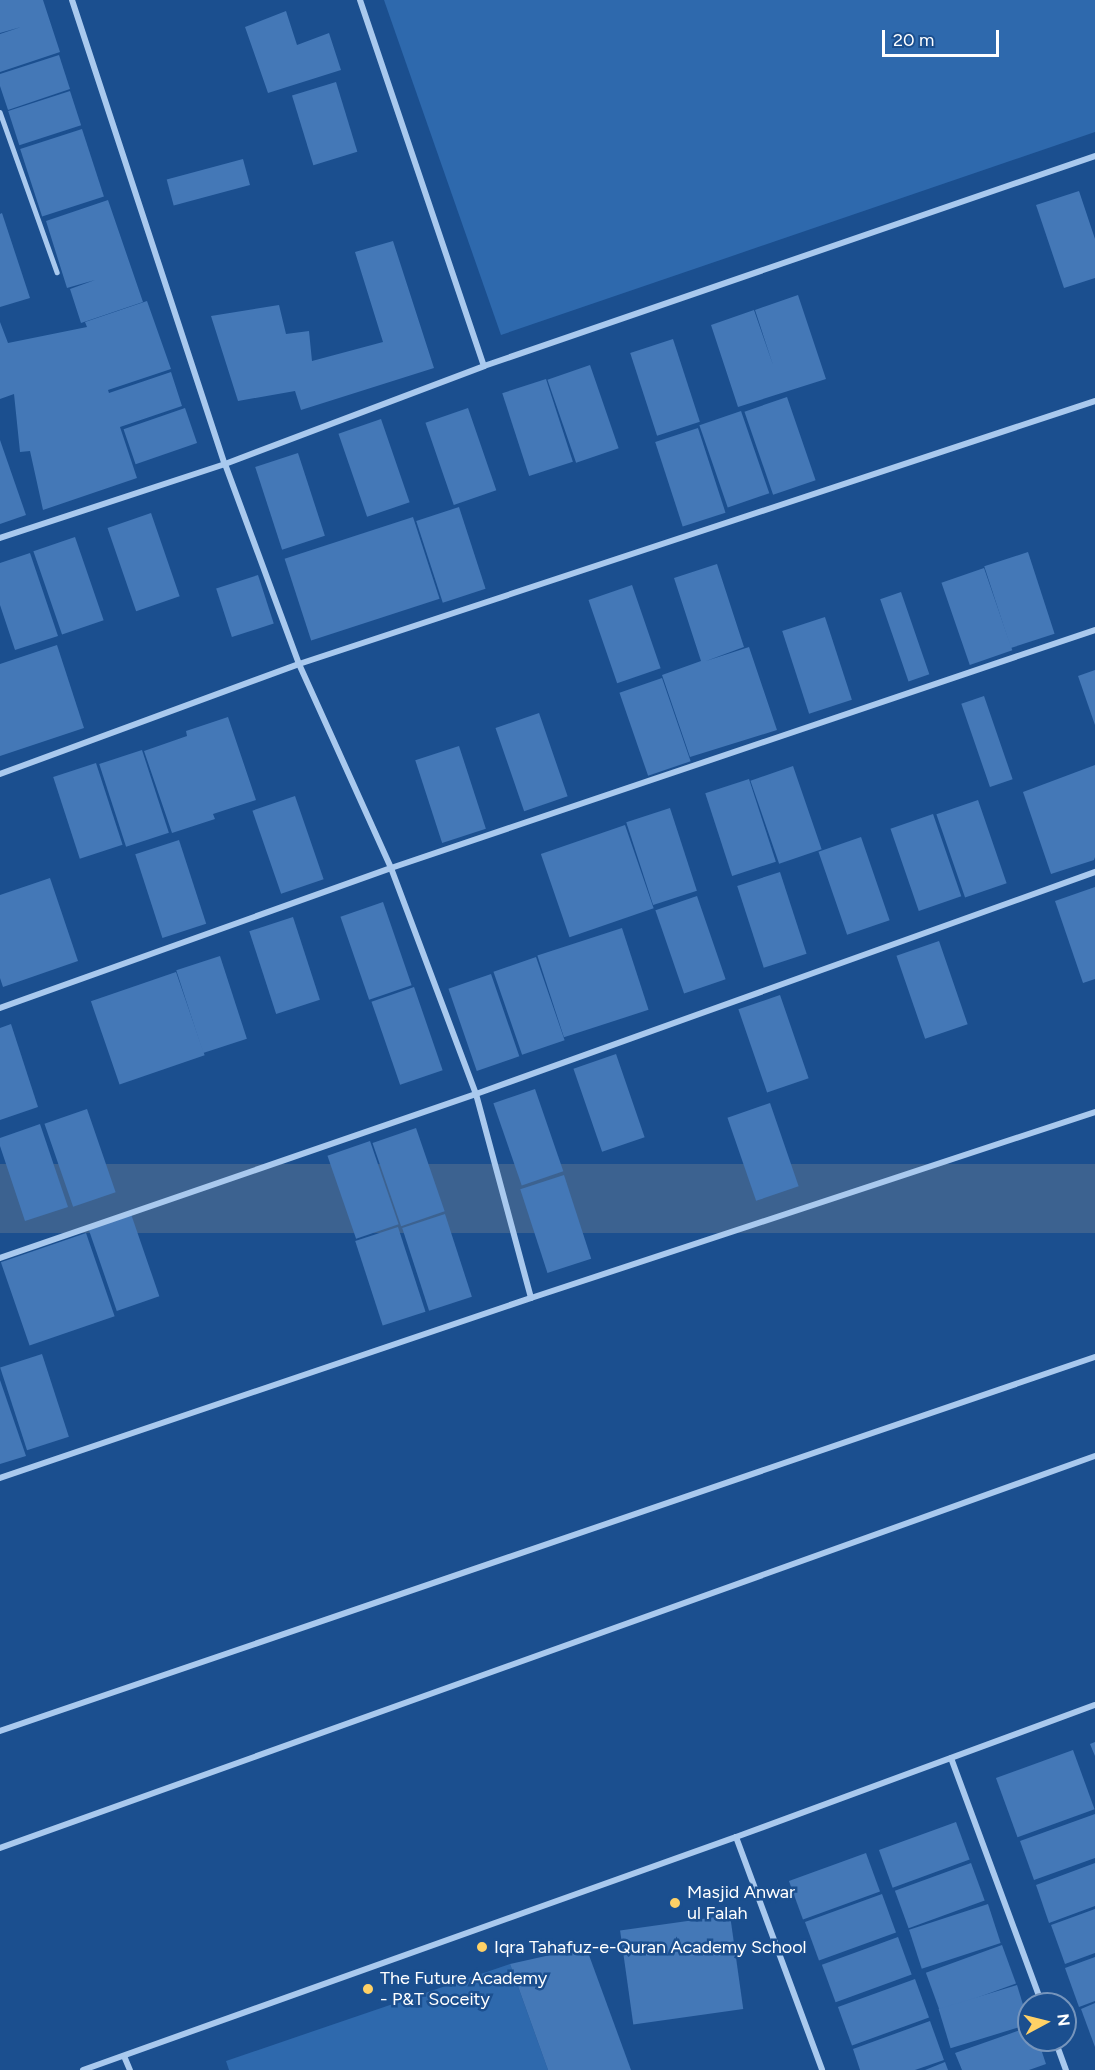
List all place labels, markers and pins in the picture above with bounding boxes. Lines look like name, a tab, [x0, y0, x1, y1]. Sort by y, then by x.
place label: Masjid Anwar ul Falah	[687, 1882, 795, 1924]
marker: Masjid Anwar ul Falah	[668, 1896, 682, 1910]
place label: Iqra Tahafuz-e-Quran Academy School	[494, 1936, 807, 1958]
marker: Iqra Tahafuz-e-Quran Academy School	[475, 1940, 489, 1954]
place label: The Future Academy - P&T Soceity	[380, 1968, 547, 2010]
marker: The Future Academy - P&T Soceity	[361, 1982, 375, 1996]

